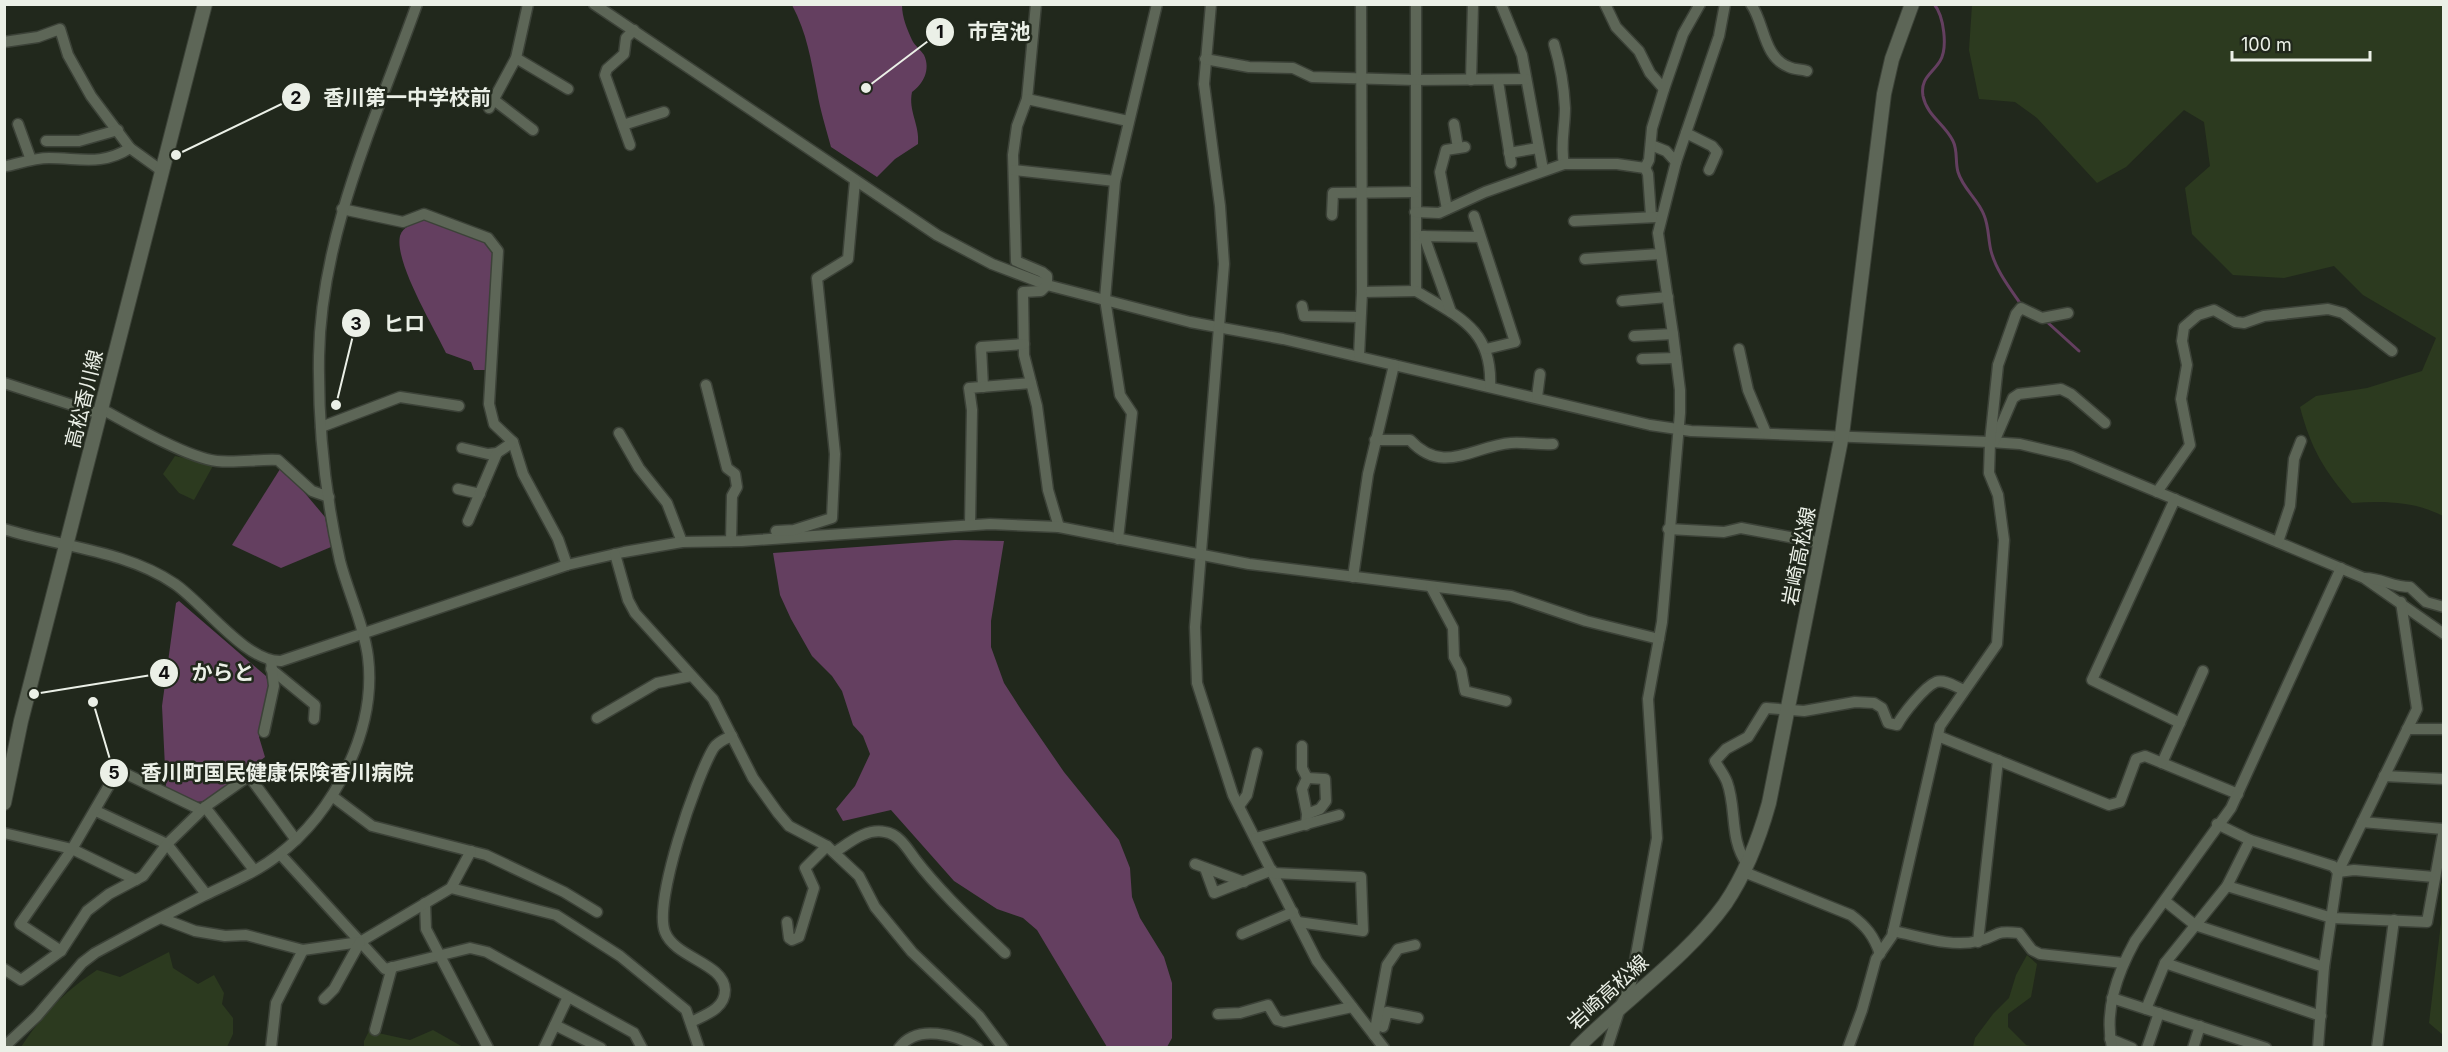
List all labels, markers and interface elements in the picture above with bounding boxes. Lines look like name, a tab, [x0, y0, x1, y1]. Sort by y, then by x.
callout: 市宮池	[925, 12, 1042, 51]
text: 市宮池	[968, 19, 1031, 44]
text: 1	[936, 21, 944, 42]
scale bar	[2232, 24, 2370, 62]
text: 100 m	[2241, 34, 2292, 55]
callout: 香川第一中学校前	[281, 78, 503, 117]
text: 香川第一中学校前	[323, 85, 491, 110]
text: 2	[290, 87, 302, 108]
callout: ヒロ	[341, 304, 437, 343]
text: ヒロ	[383, 311, 425, 336]
text: 3	[350, 313, 362, 334]
street label: 高松香川線	[60, 348, 108, 450]
street label: 岩崎高松線	[1778, 505, 1820, 607]
callout: からと	[149, 653, 266, 692]
text: からと	[192, 660, 255, 685]
text: 4	[158, 662, 170, 683]
callout: 香川町国民健康保険香川病院	[99, 754, 426, 793]
text: 香川町国民健康保険香川病院	[141, 760, 414, 785]
text: 5	[108, 762, 120, 783]
street label: 岩崎高松線	[1563, 950, 1653, 1034]

